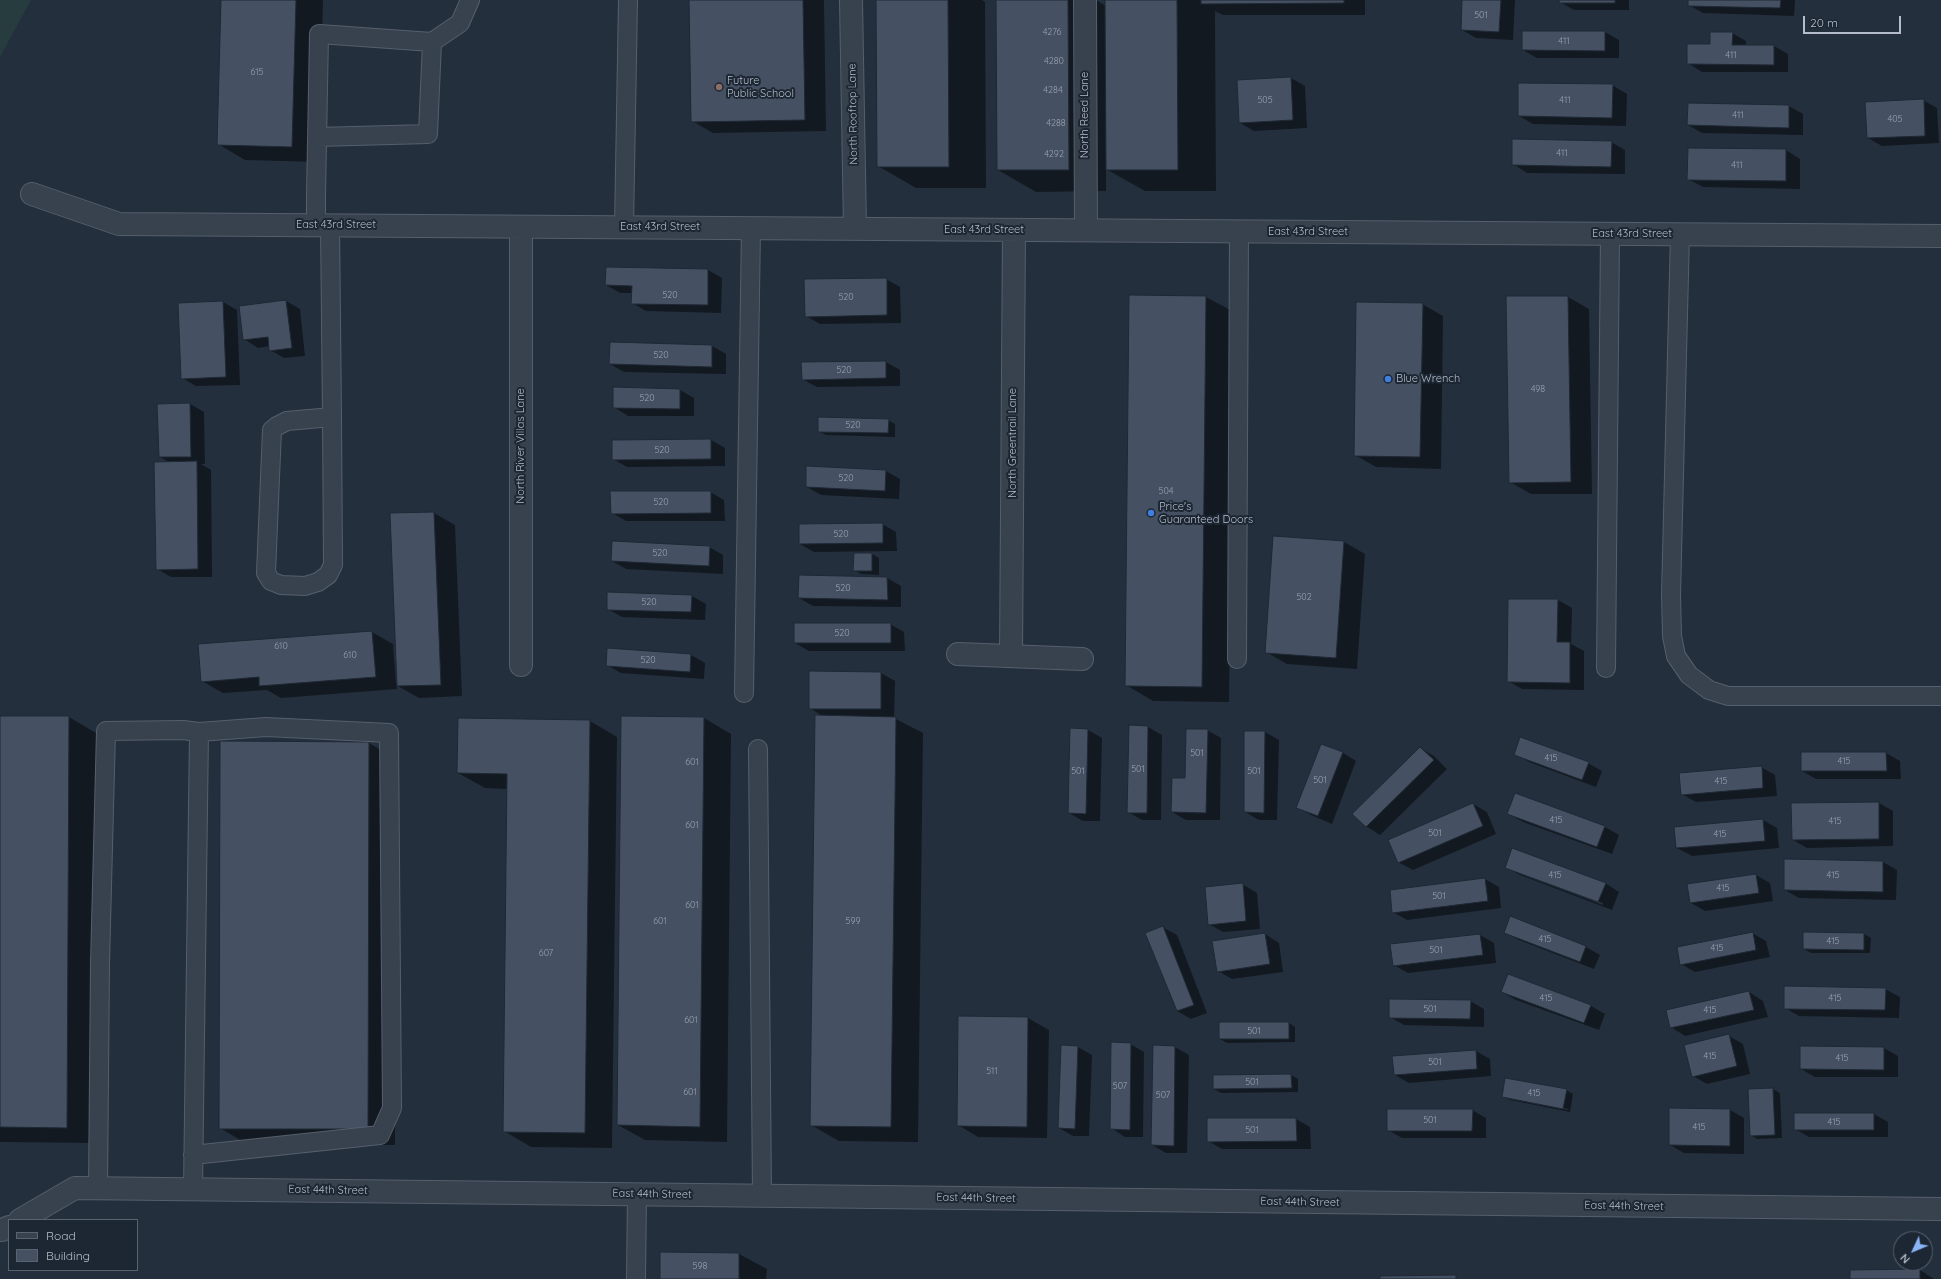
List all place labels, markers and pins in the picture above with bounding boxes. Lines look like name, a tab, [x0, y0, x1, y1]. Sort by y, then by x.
place label: Future Public School	[727, 74, 794, 100]
marker: Future Public School	[714, 82, 724, 92]
place label: Blue Wrench	[1396, 372, 1460, 386]
marker: Blue Wrench	[1383, 374, 1393, 384]
place label: Price's Guaranteed Doors	[1159, 500, 1253, 526]
marker: Price's Guaranteed Doors	[1146, 508, 1156, 518]

